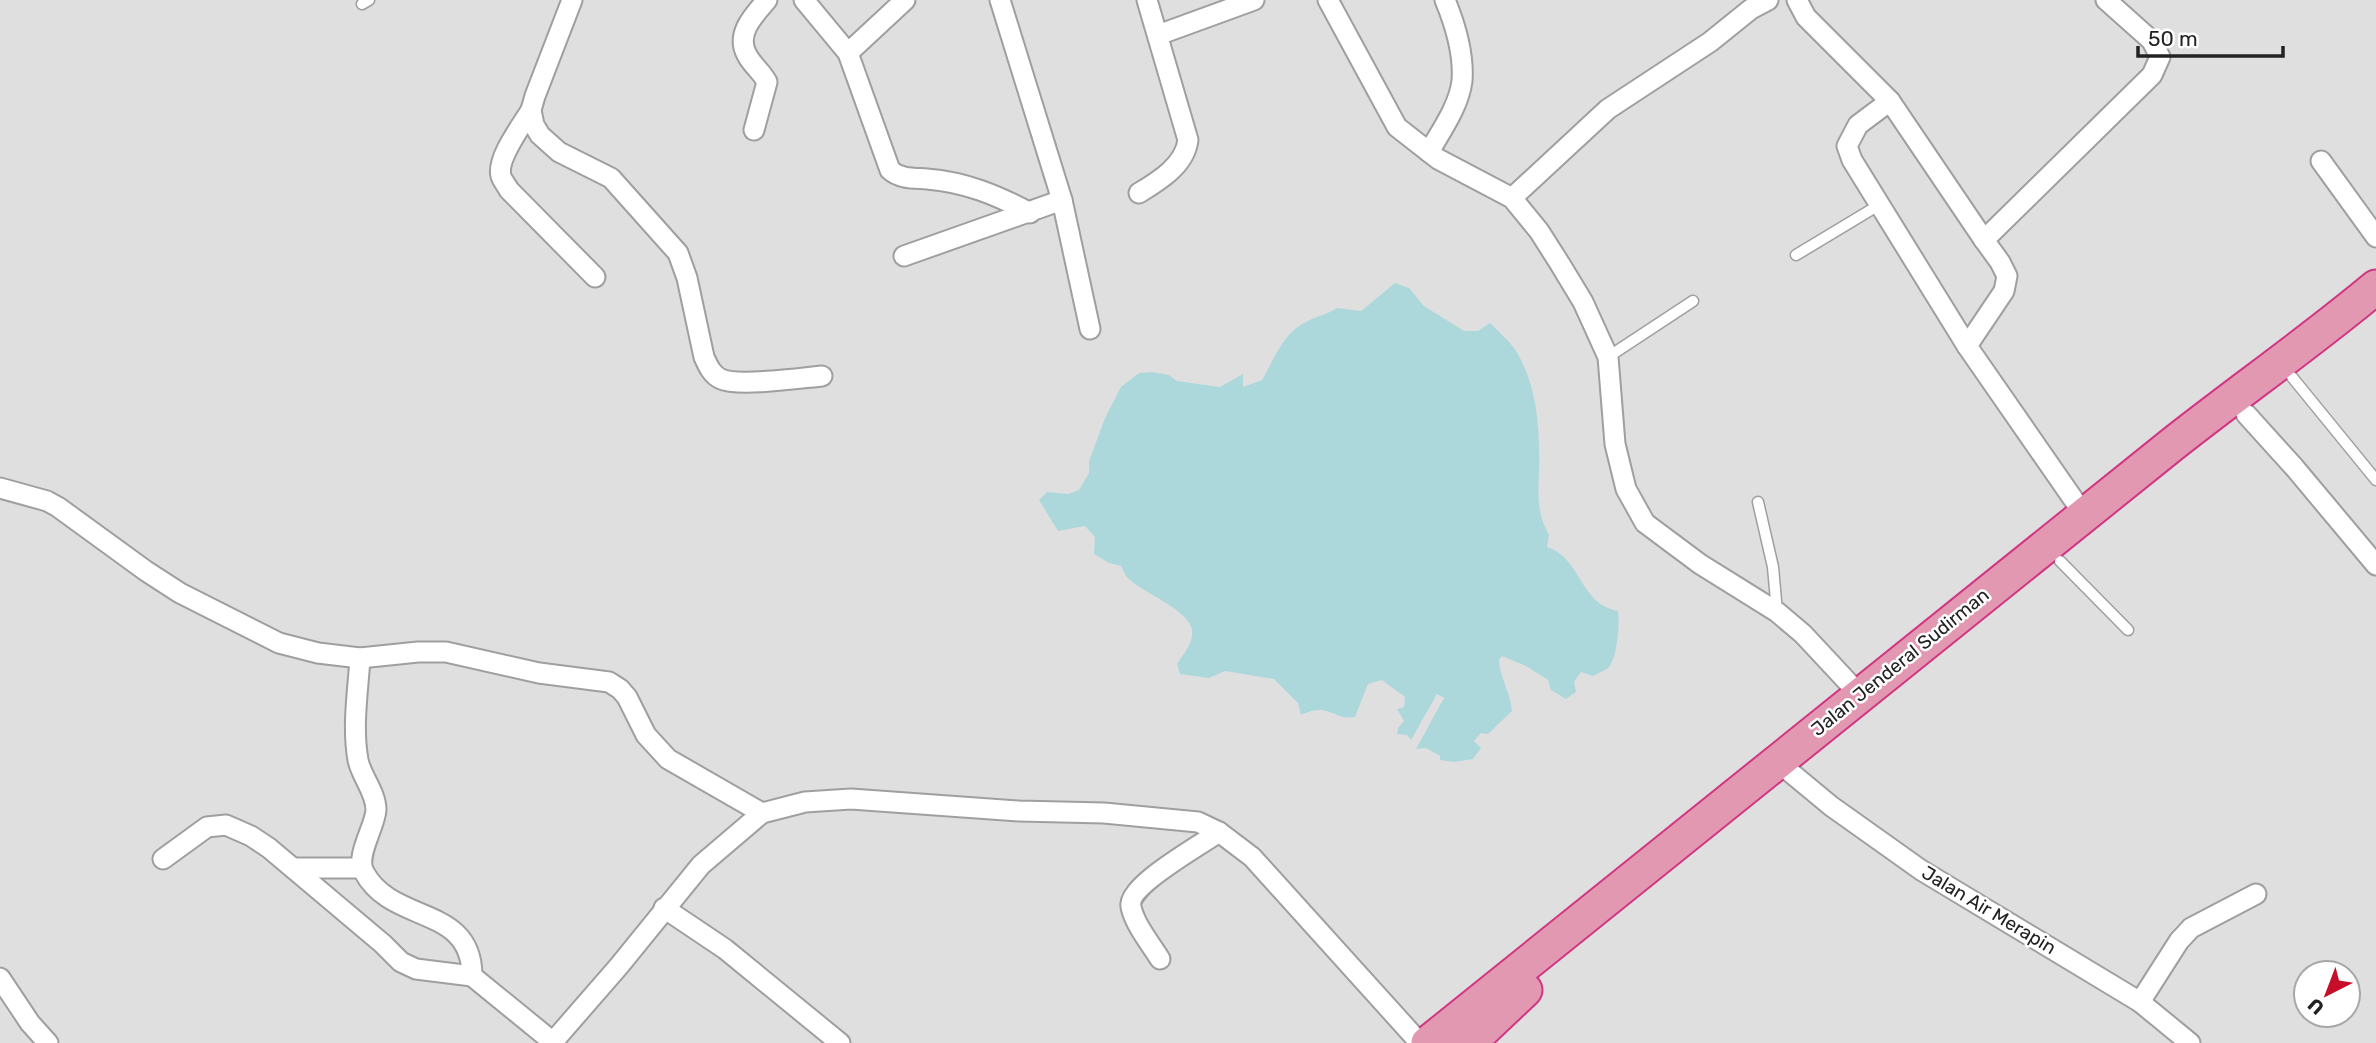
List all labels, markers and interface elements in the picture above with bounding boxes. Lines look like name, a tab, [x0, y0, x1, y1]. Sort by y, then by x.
scale bar	[2138, 14, 2283, 58]
text: 50 m	[2148, 26, 2198, 51]
street label: Jalan Jenderal Sudirman	[1807, 583, 1993, 741]
street label: Jalan Air Merapin	[1918, 861, 2060, 959]
north arrow	[2292, 959, 2362, 1029]
text: U	[2303, 993, 2329, 1019]

